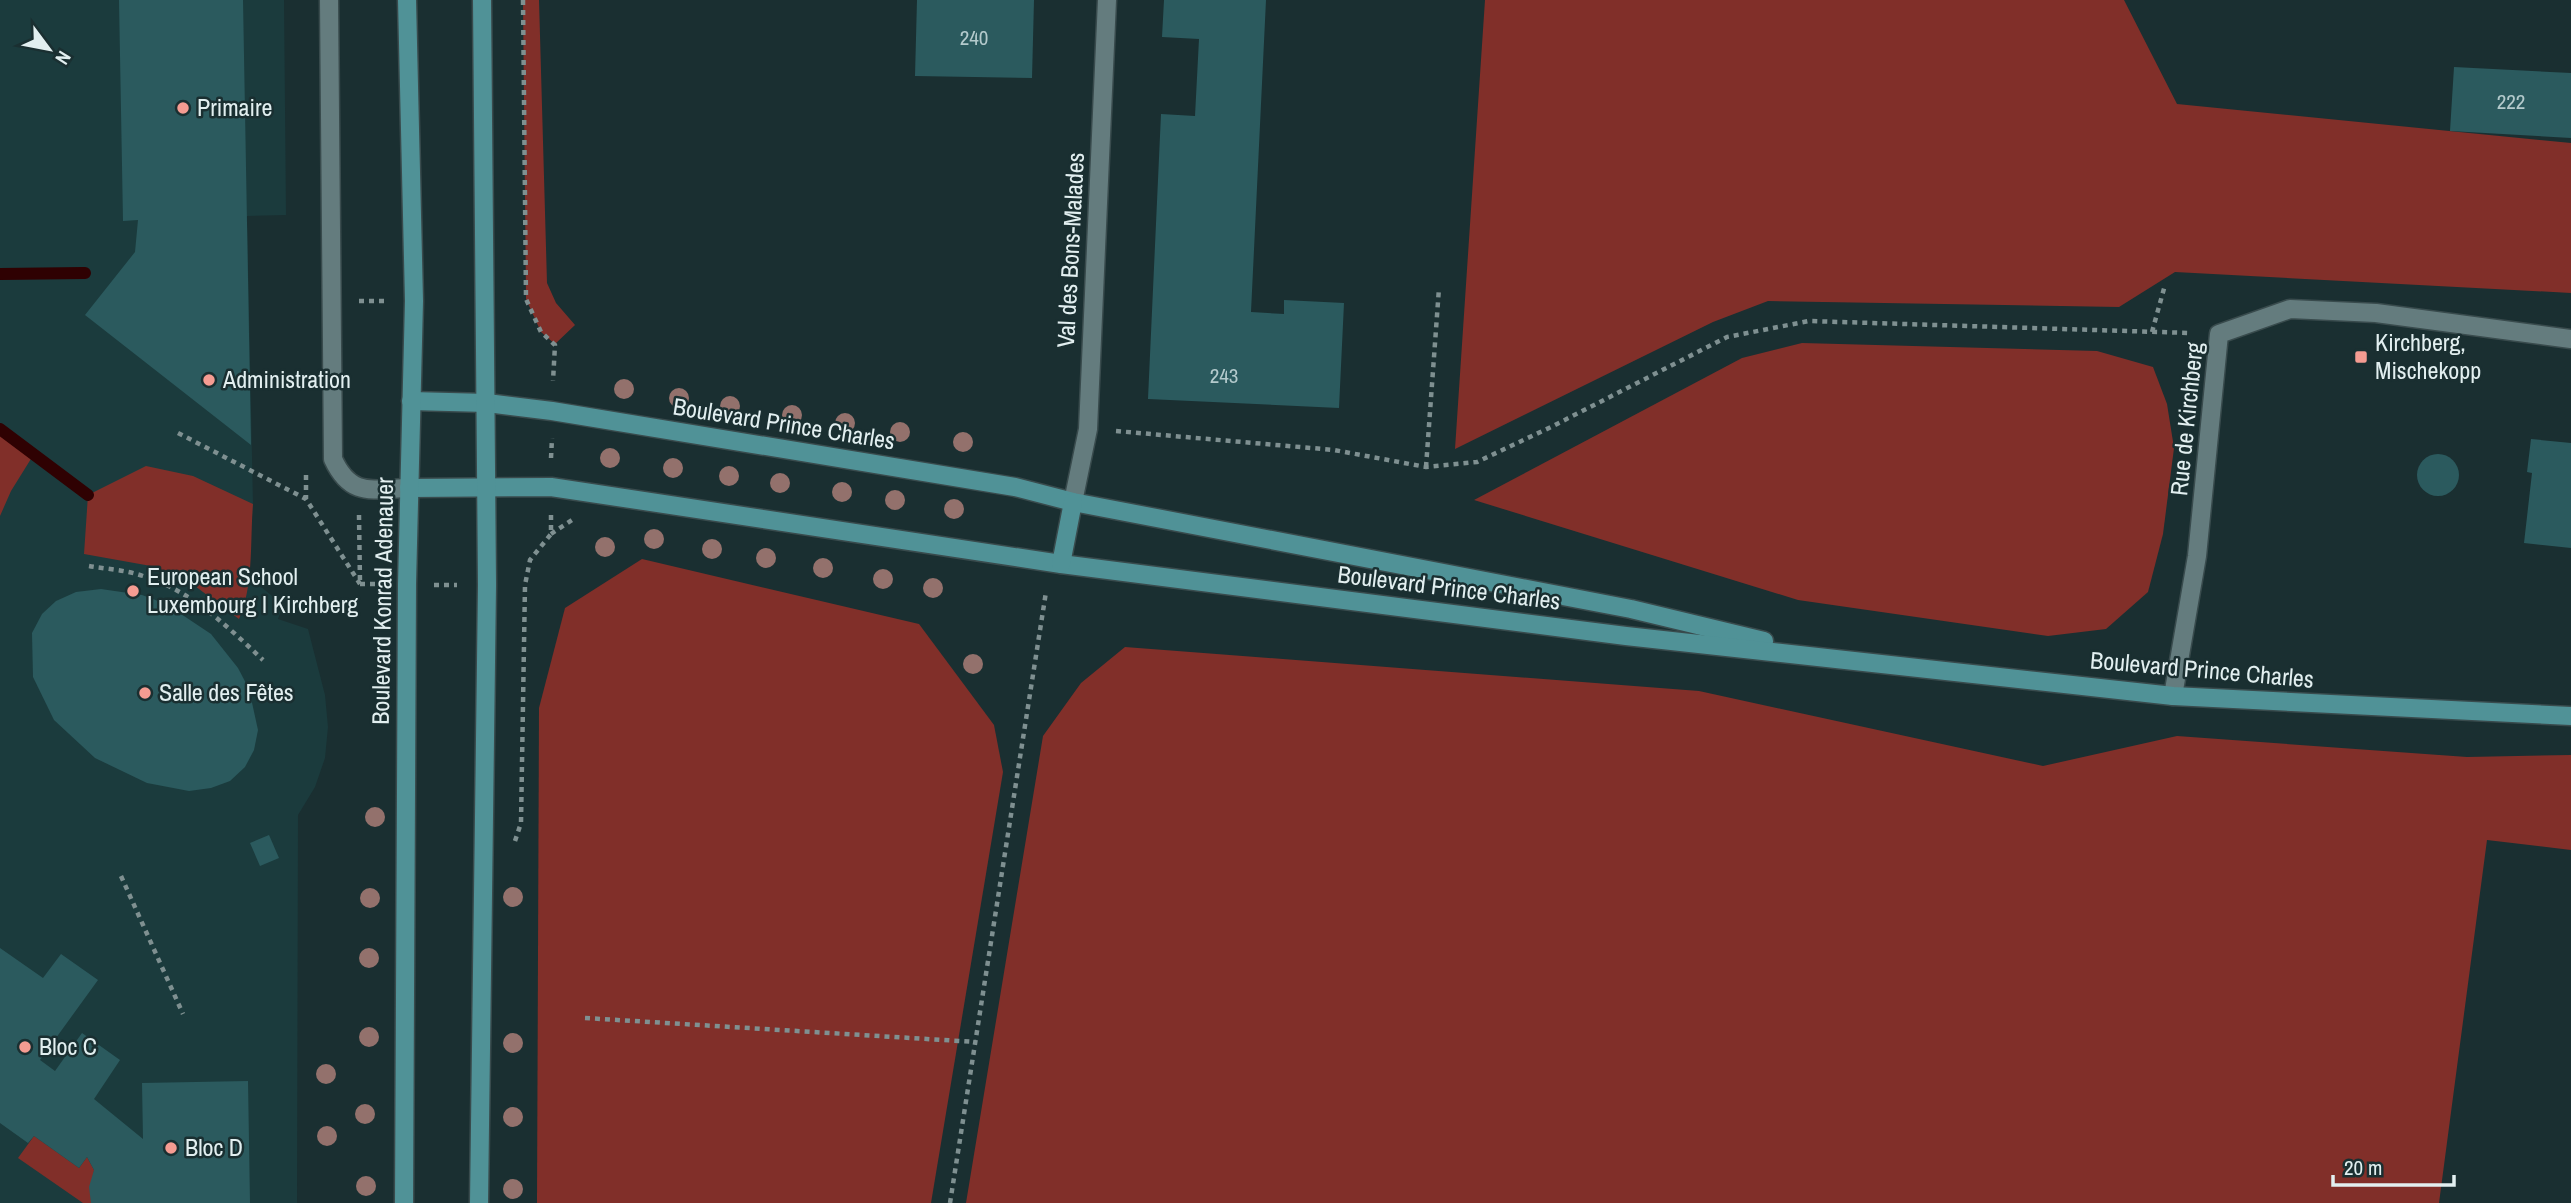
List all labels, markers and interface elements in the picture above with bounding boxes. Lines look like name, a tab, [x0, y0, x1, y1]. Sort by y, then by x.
north arrow	[14, 14, 84, 84]
house number: 240	[960, 23, 988, 52]
text: N	[49, 46, 77, 70]
house number: 222	[2497, 87, 2525, 116]
place label: Primaire	[197, 91, 272, 123]
marker: Primaire	[175, 100, 191, 116]
street label: Val des Bons-Malades	[1049, 152, 1091, 348]
place label: Kirchberg, Mischekopp	[2375, 326, 2481, 386]
street label: Rue de Kirchberg	[2162, 340, 2210, 497]
marker: Kirchberg, Mischekopp	[2353, 349, 2369, 365]
house number: 243	[1210, 361, 1238, 390]
place label: Administration	[222, 363, 351, 395]
marker: Administration	[201, 372, 217, 388]
street label: Boulevard Prince Charles	[671, 390, 897, 456]
street label: Boulevard Konrad Adenauer	[364, 477, 400, 725]
street label: Boulevard Prince Charles	[1336, 557, 1562, 617]
place label: European School Luxembourg I Kirchberg	[147, 560, 358, 620]
marker: European School Luxembourg I Kirchberg	[125, 583, 141, 599]
street label: Boulevard Prince Charles	[2089, 643, 2315, 695]
place label: Salle des Fêtes	[159, 676, 294, 708]
marker: Salle des Fêtes	[137, 685, 153, 701]
place label: Bloc C	[39, 1030, 97, 1062]
marker: Bloc C	[17, 1039, 33, 1055]
place label: Bloc D	[185, 1131, 243, 1163]
marker: Bloc D	[163, 1140, 179, 1156]
scale bar	[2333, 1144, 2454, 1188]
text: 20 m	[2344, 1153, 2382, 1182]

